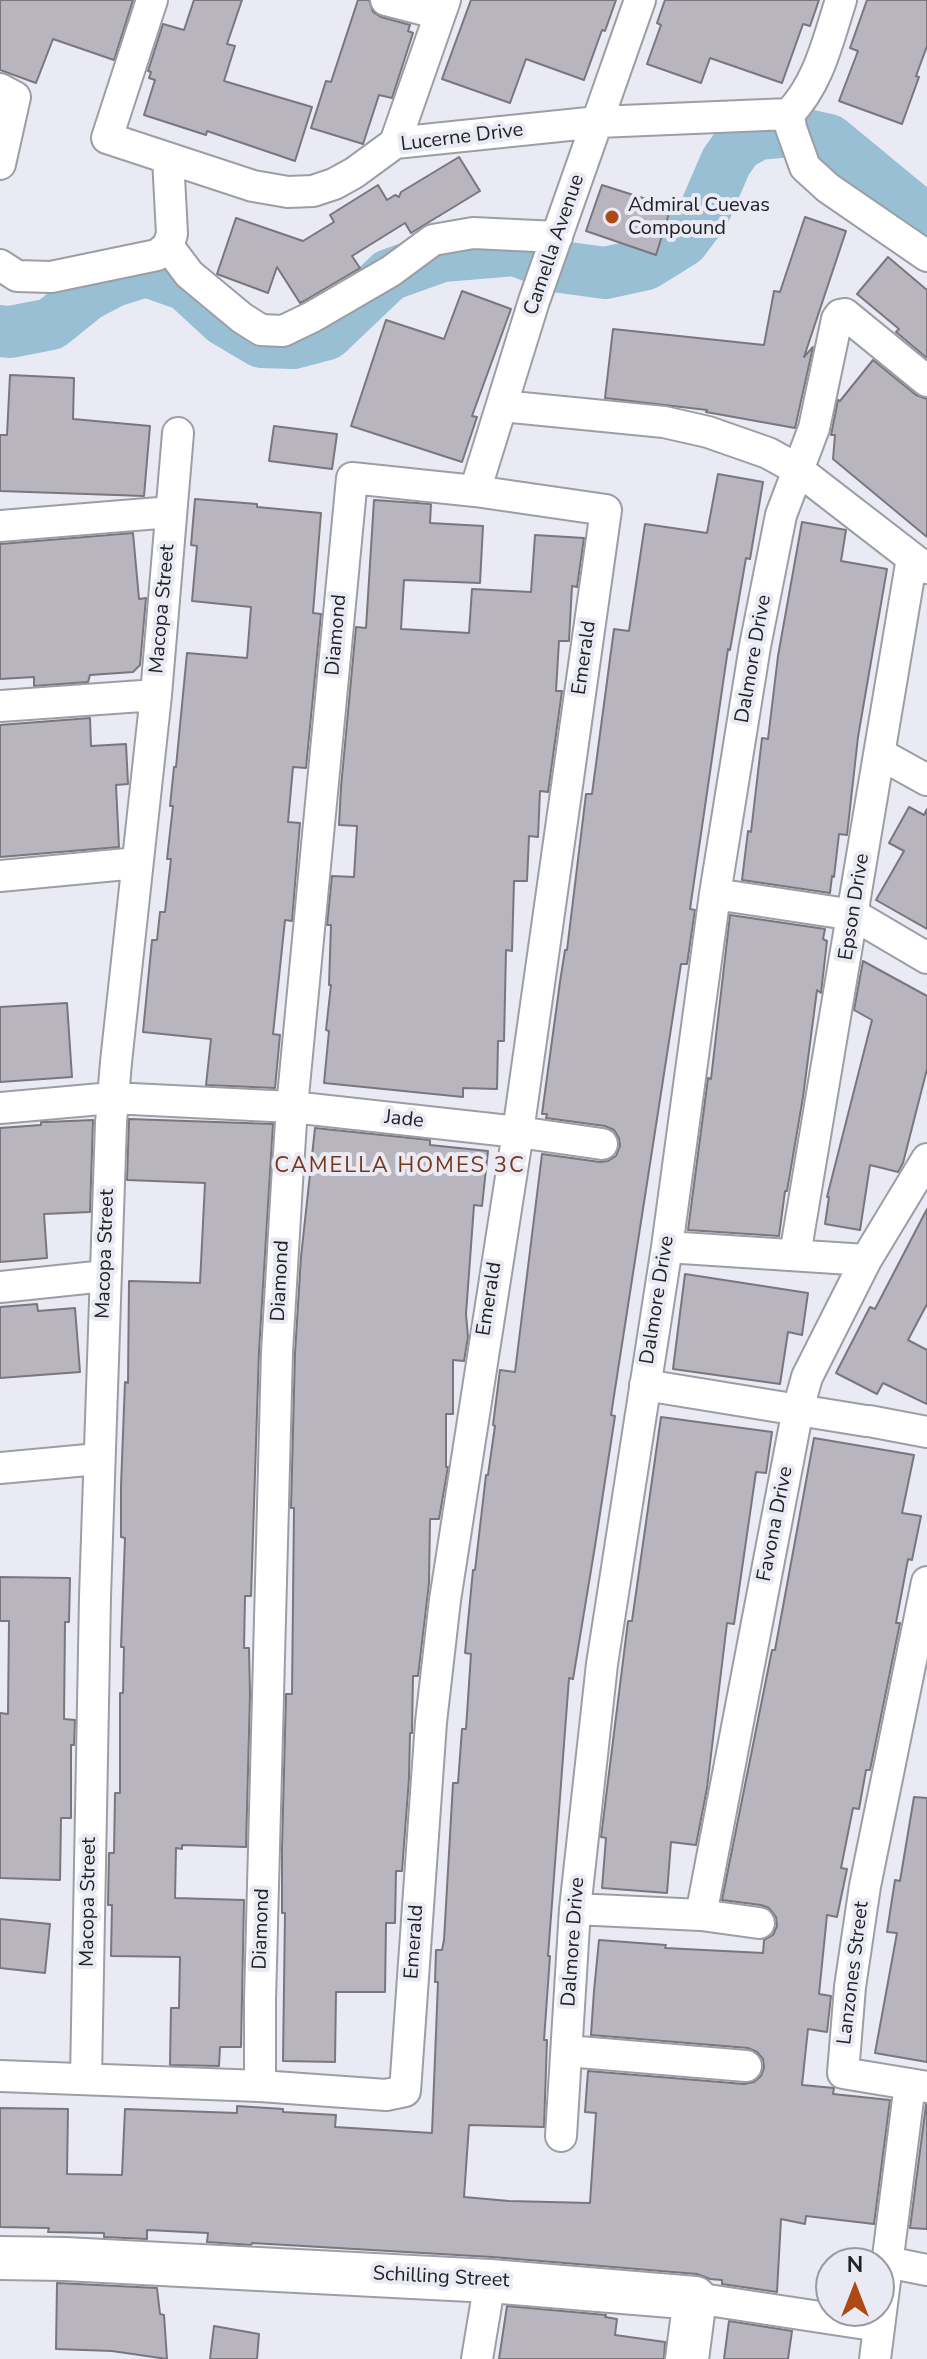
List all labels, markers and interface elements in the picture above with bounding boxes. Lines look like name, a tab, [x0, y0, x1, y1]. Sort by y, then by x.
street label: Lucerne Drive	[399, 119, 525, 157]
street label: Camella Avenue	[520, 172, 590, 318]
place label: Admiral Cuevas Compound	[628, 194, 770, 241]
marker: Admiral Cuevas Compound	[603, 208, 621, 226]
street label: Macopa Street	[145, 543, 181, 675]
street label: Diamond	[322, 593, 352, 677]
street label: Dalmore Drive	[731, 593, 777, 725]
street label: Emerald	[568, 619, 602, 697]
street label: Epson Drive	[835, 852, 875, 962]
street label: Jade	[383, 1106, 425, 1134]
district label: CAMELLA HOMES 3C	[274, 1154, 526, 1180]
street label: Macopa Street	[92, 1189, 120, 1319]
street label: Dalmore Drive	[636, 1234, 680, 1366]
street label: Diamond	[267, 1240, 295, 1322]
street label: Emerald	[472, 1260, 508, 1338]
street label: Favona Drive	[753, 1464, 799, 1584]
street label: Macopa Street	[76, 1837, 102, 1967]
street label: Dalmore Drive	[558, 1876, 590, 2008]
street label: Diamond	[249, 1888, 275, 1970]
street label: Lanzones Street	[833, 1900, 875, 2046]
street label: Emerald	[400, 1904, 430, 1980]
north arrow	[815, 2247, 895, 2327]
text: N	[847, 2250, 863, 2280]
street label: Schilling Street	[372, 2262, 510, 2294]

